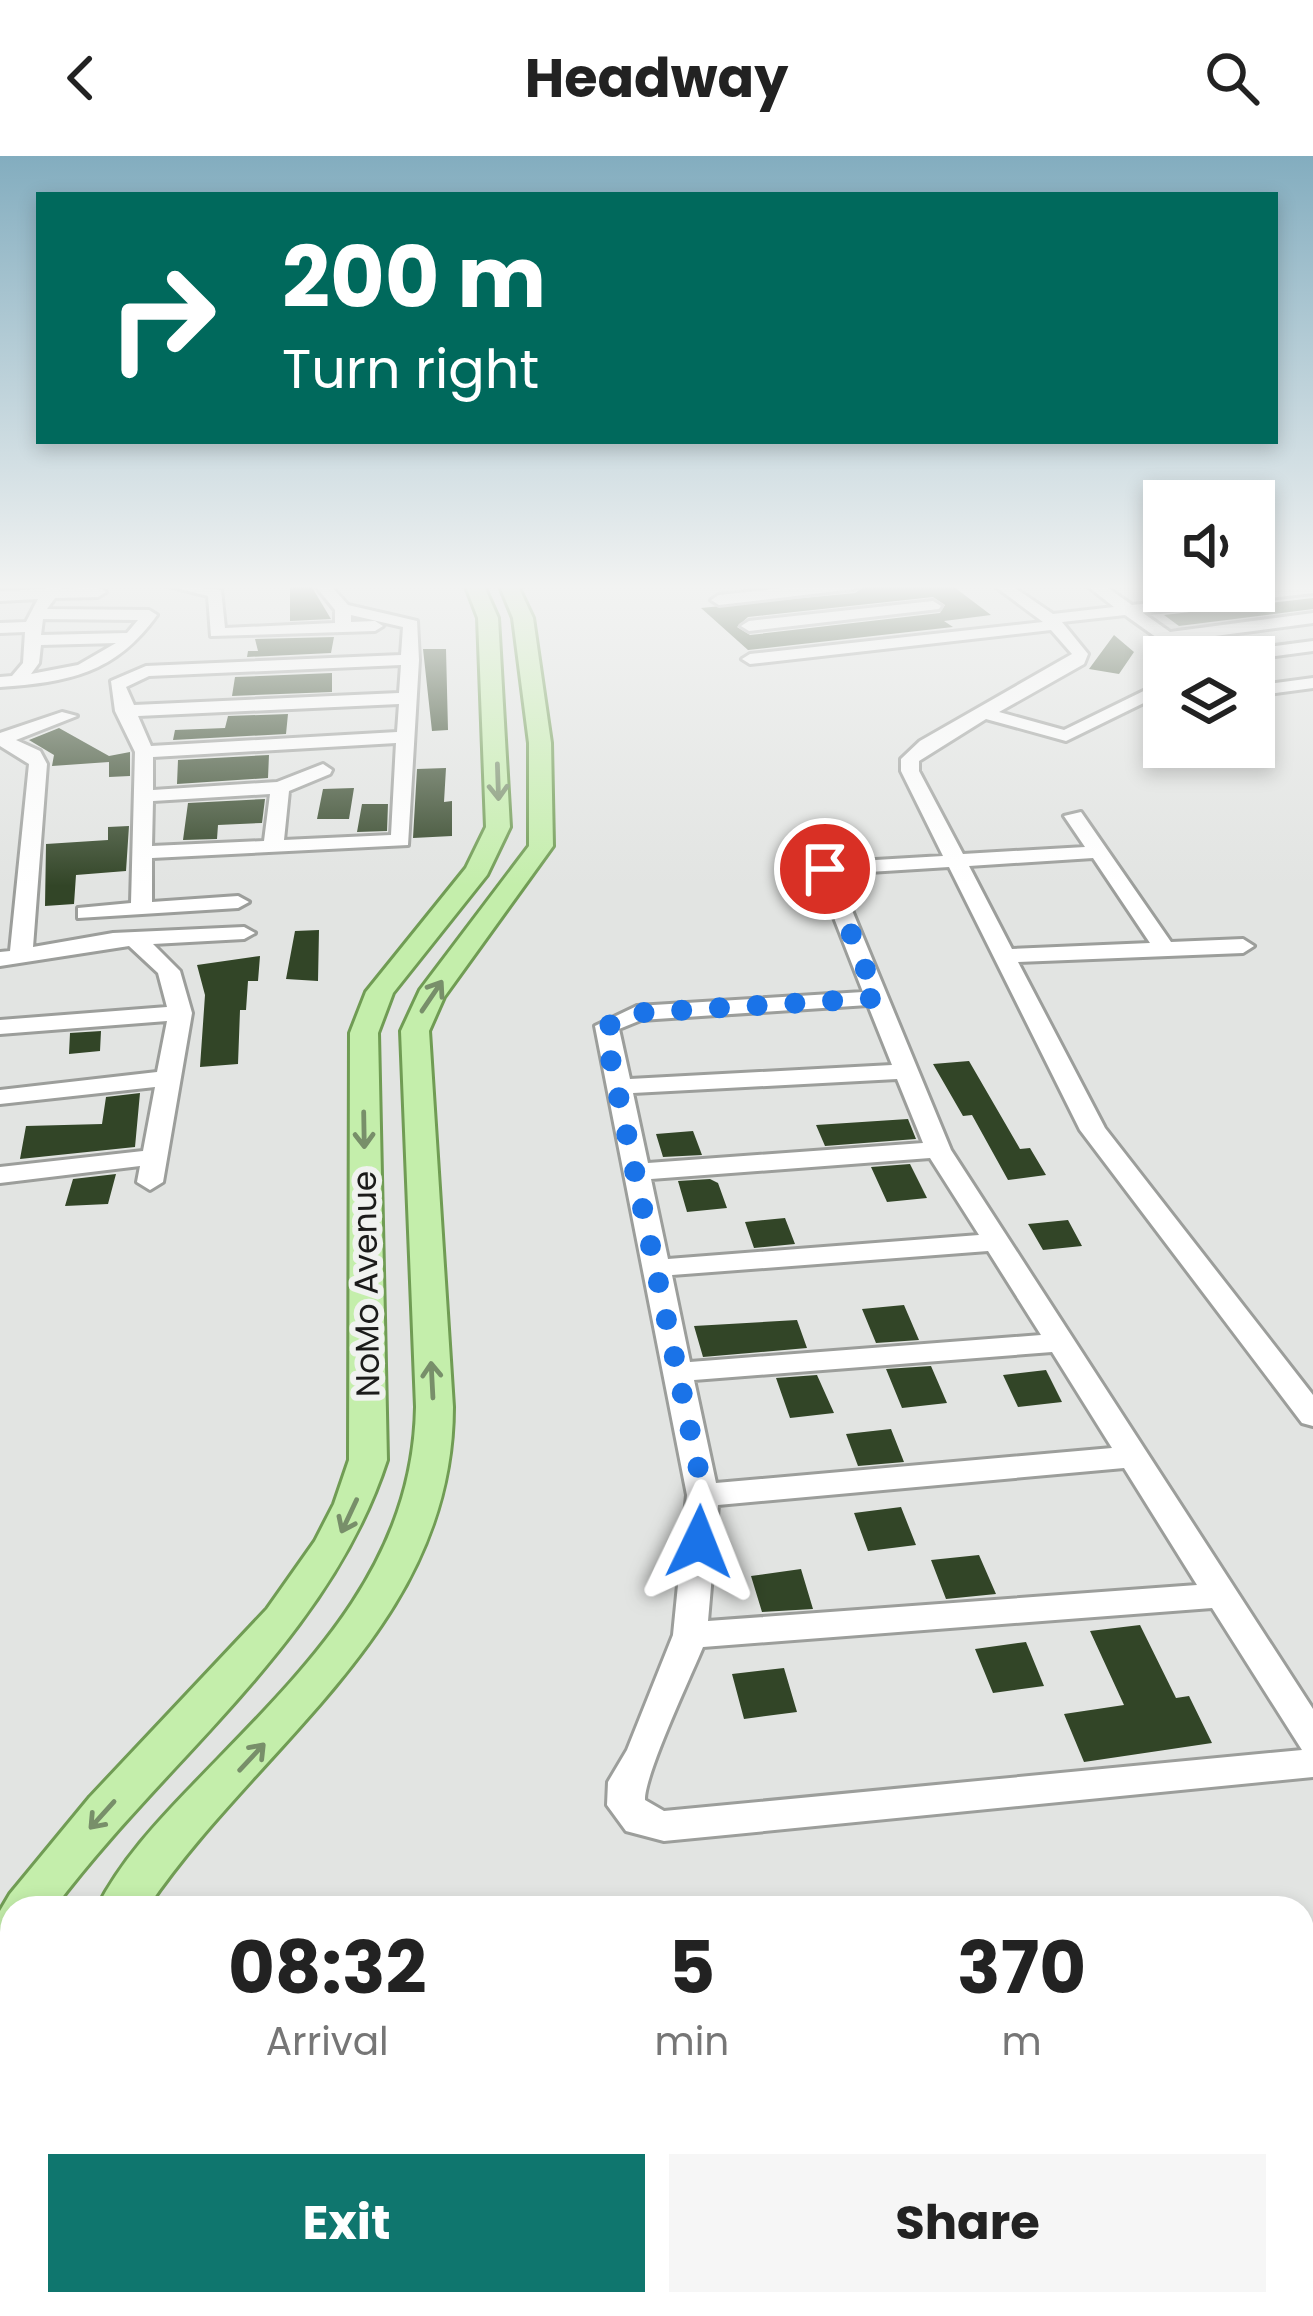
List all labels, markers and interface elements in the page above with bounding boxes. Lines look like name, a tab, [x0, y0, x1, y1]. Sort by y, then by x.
text: Headway	[525, 40, 788, 116]
icon: back	[48, 45, 114, 111]
icon: search	[1199, 45, 1265, 111]
text: 200 m	[282, 219, 546, 336]
icon: right	[84, 240, 240, 396]
text: Turn right	[282, 331, 539, 407]
map controls	[1143, 480, 1275, 768]
button: sound	[1143, 480, 1275, 612]
button: layers	[1143, 636, 1275, 768]
one-way arrow	[487, 762, 510, 801]
pin	[774, 818, 876, 920]
icon: arrive	[792, 836, 858, 902]
one-way arrow	[420, 979, 445, 1013]
one-way arrow	[352, 1110, 375, 1149]
street label: NoMo Avenue	[341, 1170, 391, 1398]
one-way arrow	[420, 1362, 443, 1401]
position arrow	[636, 1479, 762, 1605]
one-way arrow	[337, 1497, 359, 1533]
one-way arrow	[238, 1743, 266, 1772]
one-way arrow	[89, 1800, 116, 1830]
text: 08:32	[228, 1917, 427, 2018]
text: 5	[668, 1917, 715, 2018]
text: 370	[957, 1917, 1086, 2018]
text: Arrival	[266, 2014, 389, 2069]
text: min	[654, 2014, 729, 2069]
text: m	[1002, 2014, 1042, 2069]
button: Exit	[48, 2154, 645, 2292]
button: Share	[669, 2154, 1266, 2292]

